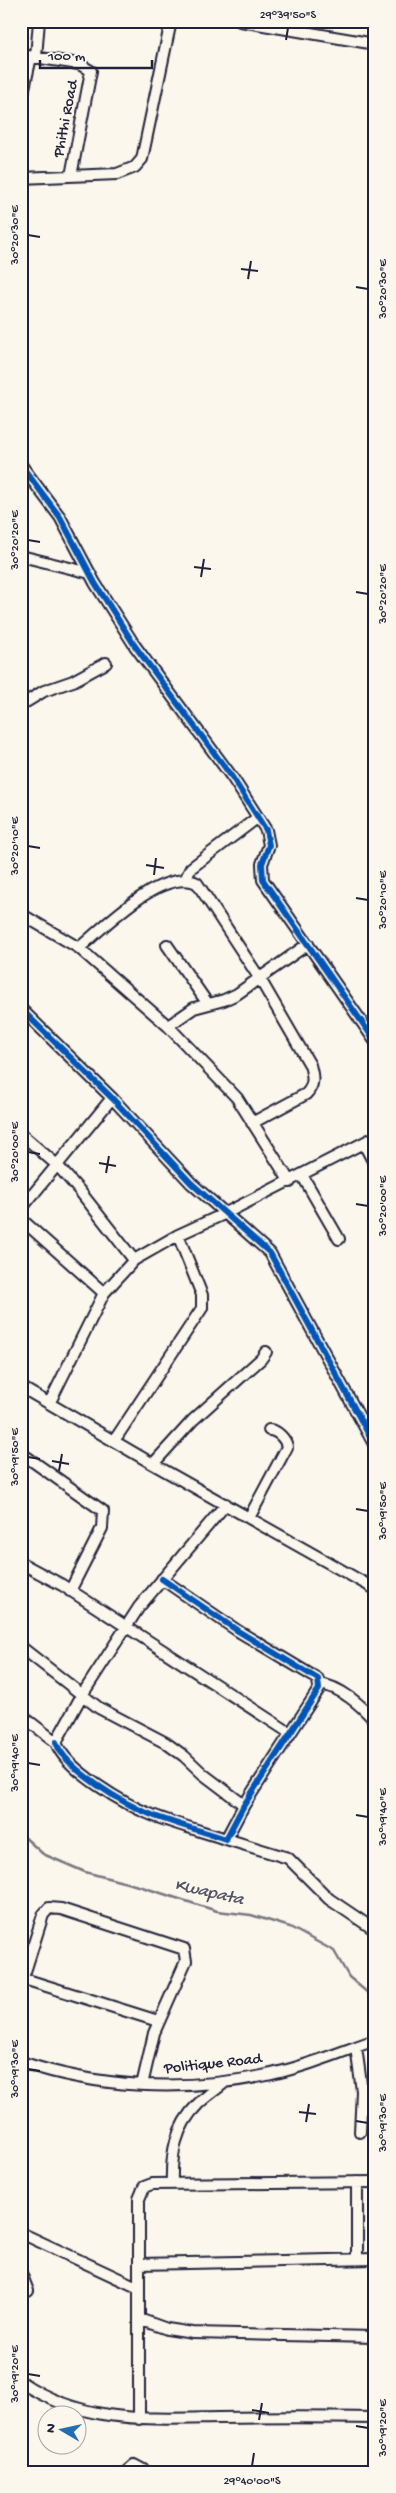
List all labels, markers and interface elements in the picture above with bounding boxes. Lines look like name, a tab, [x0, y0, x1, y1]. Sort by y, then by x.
text: 29°39'50"S	[260, 9, 317, 23]
scale bar	[40, 38, 152, 70]
text: 100 m	[47, 48, 86, 66]
street label: Phithi Road	[50, 77, 84, 160]
text: 30°20'30"E	[9, 205, 23, 266]
text: 30°20'30"E	[377, 259, 391, 320]
text: 30°20'20"E	[9, 510, 23, 571]
text: 30°20'20"E	[377, 564, 391, 625]
text: 30°20'10"E	[9, 816, 23, 876]
text: 30°20'10"E	[377, 870, 391, 930]
text: 30°20'00"E	[9, 1121, 23, 1183]
text: 30°20'00"E	[377, 1175, 391, 1237]
text: 30°19'50"E	[9, 1428, 23, 1487]
text: 30°19'50"E	[377, 1482, 391, 1541]
text: 30°19'40"E	[9, 1734, 23, 1793]
text: 30°19'40"E	[377, 1788, 391, 1847]
water label: Kwapata	[173, 1875, 246, 1911]
text: 30°19'30"E	[9, 2040, 23, 2099]
street label: Politique Road	[162, 2050, 264, 2080]
text: 30°19'30"E	[377, 2094, 391, 2153]
text: 30°19'20"E	[9, 2345, 23, 2404]
text: 30°19'20"E	[377, 2399, 391, 2458]
north arrow	[38, 2406, 88, 2456]
text: N	[43, 2423, 61, 2434]
text: 29°40'00"S	[223, 2475, 281, 2489]

